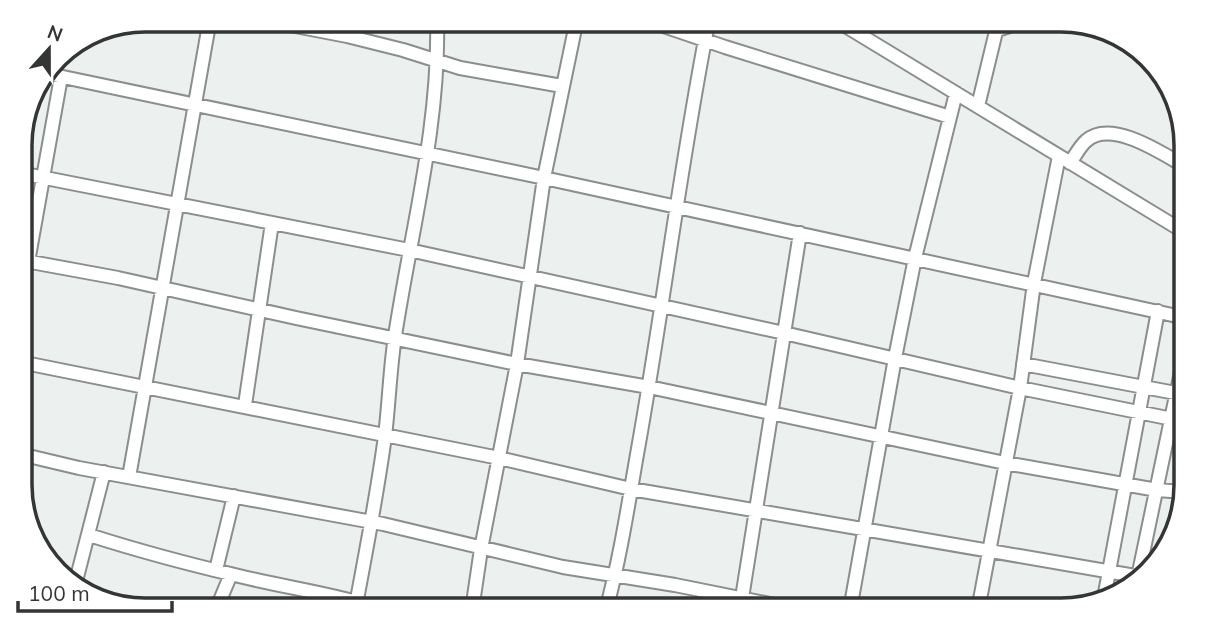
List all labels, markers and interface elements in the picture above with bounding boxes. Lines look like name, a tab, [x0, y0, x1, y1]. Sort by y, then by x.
north arrow	[14, 14, 84, 84]
text: N	[44, 19, 66, 47]
scale bar	[18, 570, 172, 614]
text: 100 m	[28, 580, 90, 606]

